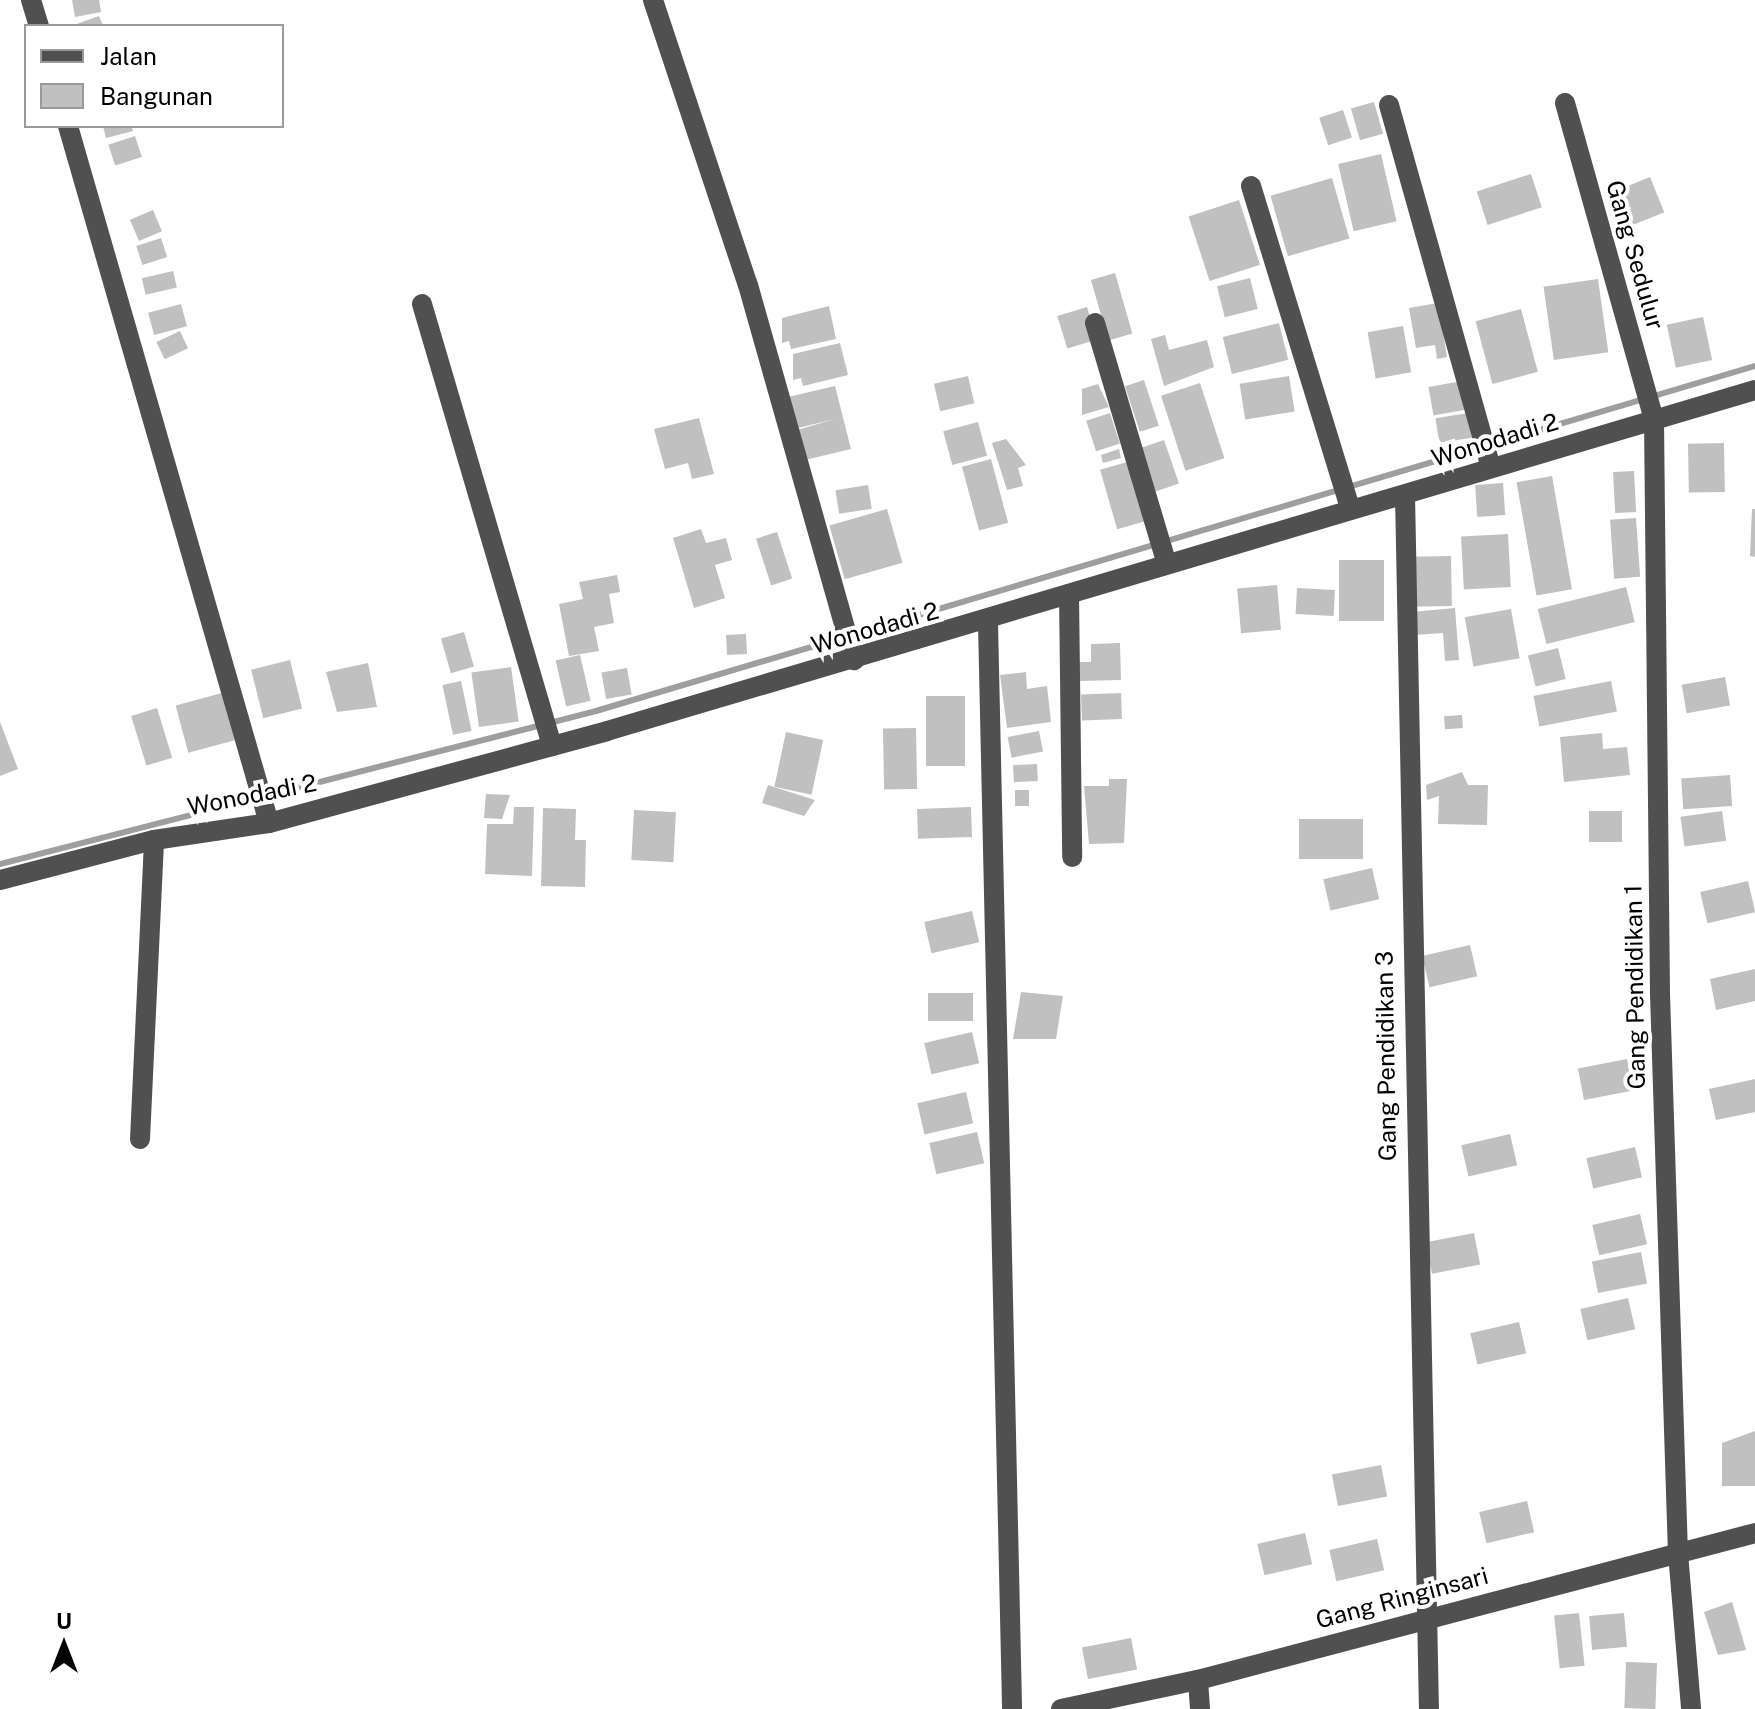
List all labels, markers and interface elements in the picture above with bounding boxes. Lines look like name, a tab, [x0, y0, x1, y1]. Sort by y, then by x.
legend	[24, 24, 284, 128]
text: Jalan	[100, 42, 157, 70]
text: Bangunan	[100, 82, 213, 110]
street label: Gang Sedulur	[1600, 177, 1670, 333]
street label: Wonodadi 2	[1428, 407, 1562, 473]
street label: Wonodadi 2	[808, 596, 942, 660]
street label: Wonodadi 2	[185, 768, 319, 822]
street label: Gang Pendidikan 1	[1619, 884, 1651, 1090]
street label: Gang Pendidikan 3	[1370, 951, 1402, 1161]
street label: Gang Ringinsari	[1313, 1561, 1491, 1635]
north arrow	[24, 1605, 104, 1685]
text: U	[56, 1608, 72, 1634]

